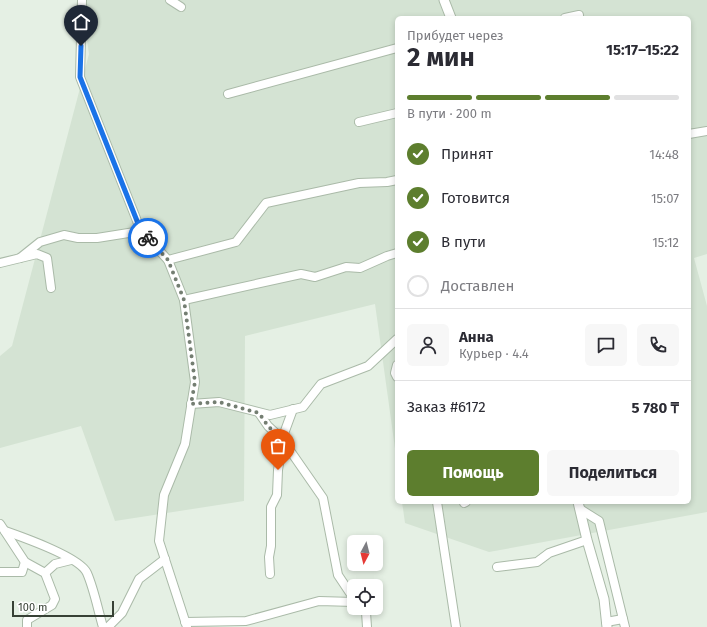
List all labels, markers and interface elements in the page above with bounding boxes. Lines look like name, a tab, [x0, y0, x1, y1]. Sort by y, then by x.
pin	[64, 5, 98, 46]
icon: home	[70, 11, 92, 33]
text: Прибудет через	[407, 28, 504, 43]
text: 15:17–15:22	[606, 41, 679, 59]
text: 2 мин	[407, 42, 475, 73]
text: В пути · 200 m	[407, 106, 492, 121]
icon: check	[407, 143, 429, 165]
text: Принят	[441, 145, 493, 163]
text: 14:48	[649, 147, 679, 162]
icon: check	[407, 187, 429, 209]
text: Готовится	[441, 189, 510, 207]
text: 15:07	[651, 191, 679, 206]
courier	[128, 218, 168, 258]
icon: bike	[137, 227, 159, 249]
icon: check	[407, 231, 429, 253]
text: В пути	[441, 233, 486, 251]
text: 15:12	[652, 235, 679, 250]
text: Доставлен	[441, 277, 514, 295]
button: person	[407, 324, 449, 366]
button: chat	[585, 324, 627, 366]
button: phone	[637, 324, 679, 366]
text: Анна	[459, 328, 494, 346]
text: Курьер · 4.4	[459, 346, 529, 361]
text: Заказ #6172	[407, 398, 486, 416]
text: 5 780 ₸	[631, 399, 679, 417]
pin	[261, 429, 295, 470]
icon: bag	[267, 435, 289, 457]
button: Помощь	[407, 450, 539, 496]
button: Поделиться	[547, 450, 679, 496]
north arrow	[347, 535, 383, 571]
map controls	[347, 535, 383, 615]
button: locate	[347, 579, 383, 615]
scale bar	[12, 599, 114, 618]
text: 100 m	[18, 601, 47, 614]

